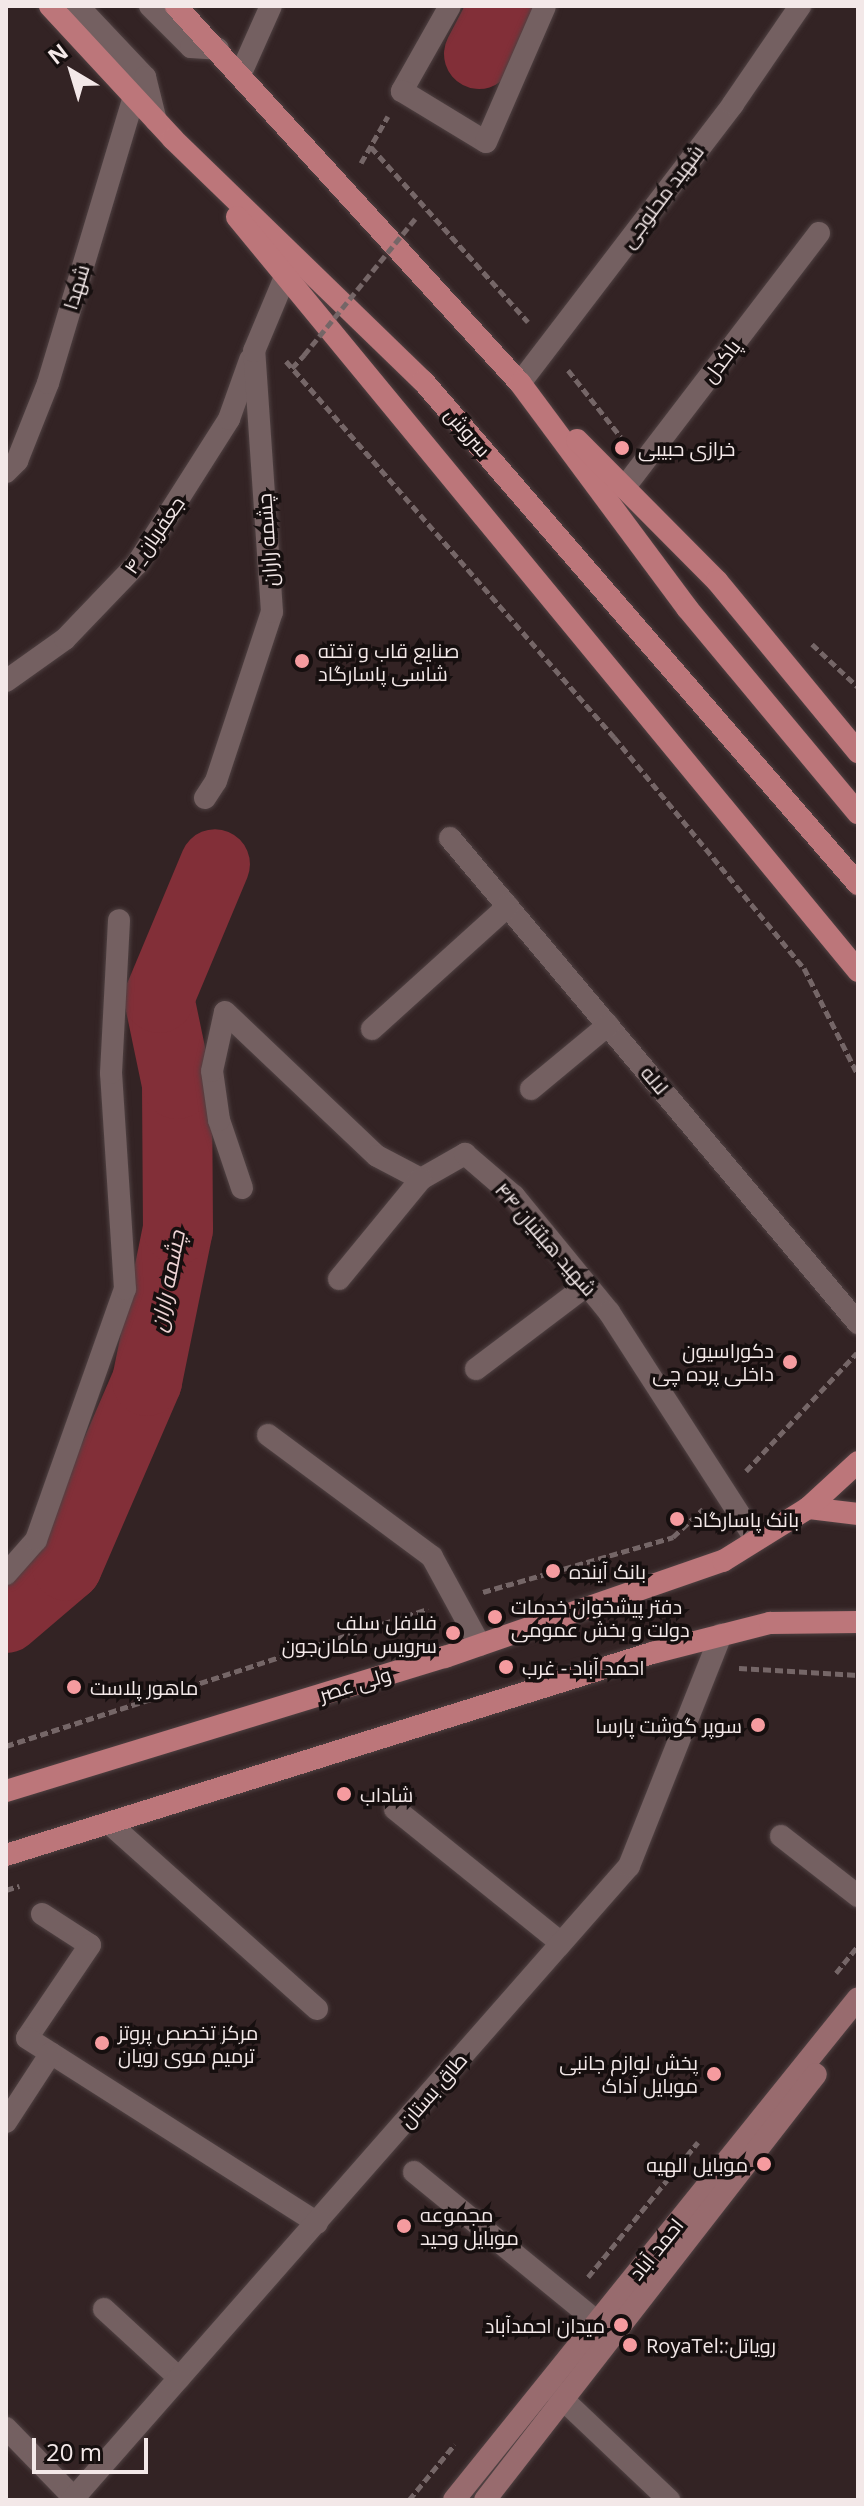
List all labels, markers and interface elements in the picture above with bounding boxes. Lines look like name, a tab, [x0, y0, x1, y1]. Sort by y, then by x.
north arrow	[32, 32, 112, 112]
text: N	[41, 36, 74, 70]
street label: شهید محلوجی	[615, 140, 709, 252]
street label: شهدا	[58, 262, 94, 312]
street label: پاکدل	[697, 335, 745, 387]
street label: سروش	[440, 402, 496, 462]
place label: خرازی حبیبی	[638, 436, 735, 460]
marker: خرازی حبیبی	[613, 439, 631, 457]
street label: ۴_جعفریان	[119, 492, 189, 578]
street label: چشمه راران	[252, 493, 282, 587]
place label: صنایع قاب و تخته شاسی پاسارگاد	[318, 638, 459, 685]
marker: صنایع قاب و تخته شاسی پاسارگاد	[293, 652, 311, 670]
street label: لاله	[636, 1061, 674, 1099]
street label: شهید هیئتیان ۴۴	[490, 1178, 602, 1300]
water label: چشمه راران	[144, 1228, 190, 1334]
place label: دکوراسیون داخلی پرده چی	[652, 1338, 774, 1385]
marker: دکوراسیون داخلی پرده چی	[781, 1353, 799, 1371]
place label: بانک پاسارگاد	[693, 1507, 799, 1531]
marker: بانک پاسارگاد	[668, 1510, 686, 1528]
place label: بانک آینده	[569, 1559, 646, 1583]
marker: بانک آینده	[544, 1562, 562, 1580]
place label: دفتر پیشخوان خدمات دولت و بخش عمومی	[511, 1594, 690, 1641]
marker: دفتر پیشخوان خدمات دولت و بخش عمومی	[486, 1608, 504, 1626]
place label: فلافل سلف سرویس مامان‌جون	[282, 1610, 437, 1657]
marker: فلافل سلف سرویس مامان‌جون	[444, 1624, 462, 1642]
place label: احمد آباد - غرب	[522, 1655, 645, 1679]
marker: احمد آباد - غرب	[497, 1658, 515, 1676]
street label: ولی عصر	[316, 1662, 394, 1706]
place label: ماهور پلاست	[90, 1675, 198, 1699]
marker: ماهور پلاست	[65, 1678, 83, 1696]
place label: سوپر گوشت پارسا	[595, 1713, 742, 1737]
marker: سوپر گوشت پارسا	[749, 1716, 767, 1734]
place label: شاداب	[360, 1782, 413, 1806]
marker: شاداب	[335, 1785, 353, 1803]
place label: مرکز تخصص پروتز ترمیم موی رویان	[118, 2020, 258, 2067]
marker: مرکز تخصص پروتز ترمیم موی رویان	[93, 2034, 111, 2052]
street label: طاق بستان	[394, 2048, 472, 2132]
place label: پخش لوازم جانبی موبایل آداک	[559, 2050, 698, 2097]
marker: پخش لوازم جانبی موبایل آداک	[705, 2065, 723, 2083]
place label: موبایل الهیه	[646, 2152, 748, 2176]
marker: موبایل الهیه	[755, 2155, 773, 2173]
place label: مجموعه موبایل وحید	[420, 2202, 519, 2249]
street label: احمد آباد	[624, 2213, 688, 2285]
marker: مجموعه موبایل وحید	[395, 2217, 413, 2235]
place label: میدان احمدآباد	[485, 2313, 605, 2337]
marker: میدان احمدآباد	[612, 2316, 630, 2334]
place label: RoyaTel::رویاتل	[646, 2333, 776, 2357]
marker: RoyaTel::رویاتل	[621, 2336, 639, 2354]
scale bar	[36, 2422, 152, 2472]
text: 20 m	[46, 2435, 102, 2468]

